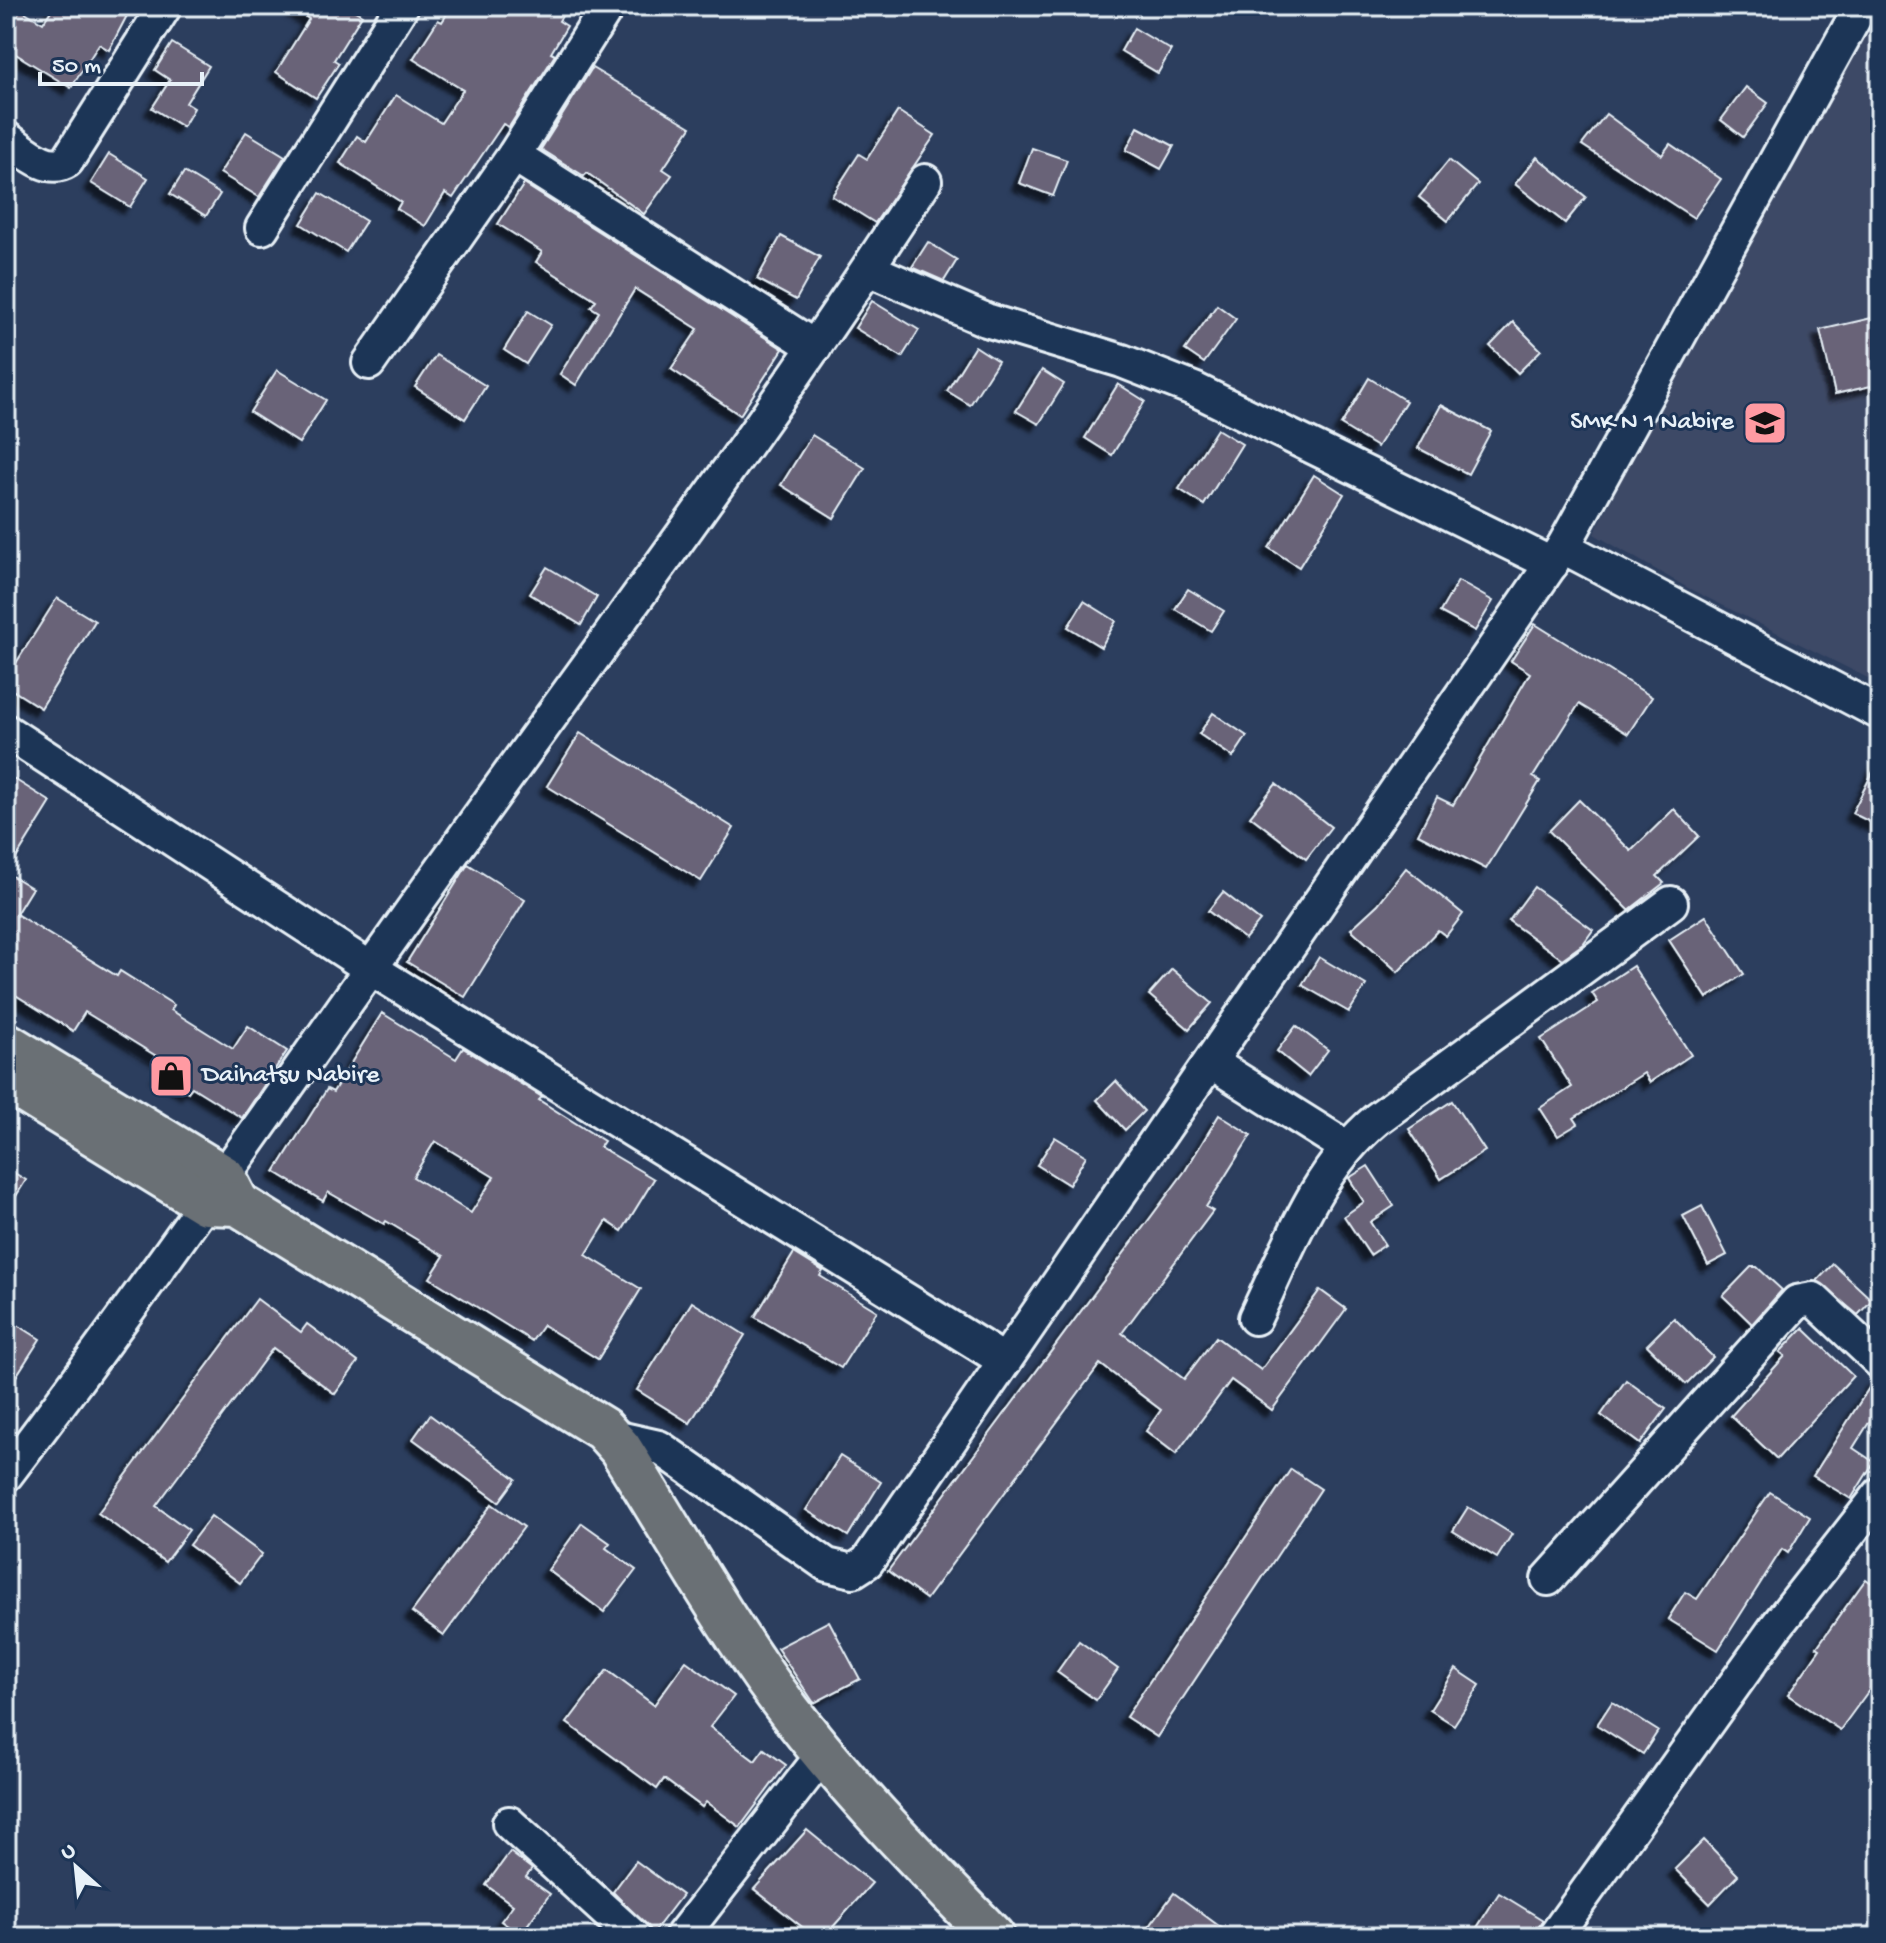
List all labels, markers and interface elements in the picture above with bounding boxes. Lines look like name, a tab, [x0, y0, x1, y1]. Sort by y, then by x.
scale bar	[40, 36, 202, 86]
text: 50 m	[52, 53, 101, 82]
school or university icon: SMK N 1 Nabire	[1741, 399, 1789, 447]
place label: SMK N 1 Nabire	[1570, 408, 1735, 439]
shop icon: Daihatsu Nabire	[147, 1052, 195, 1100]
place label: Daihatsu Nabire	[200, 1061, 380, 1092]
north arrow	[36, 1827, 116, 1907]
text: U	[57, 1838, 81, 1867]

